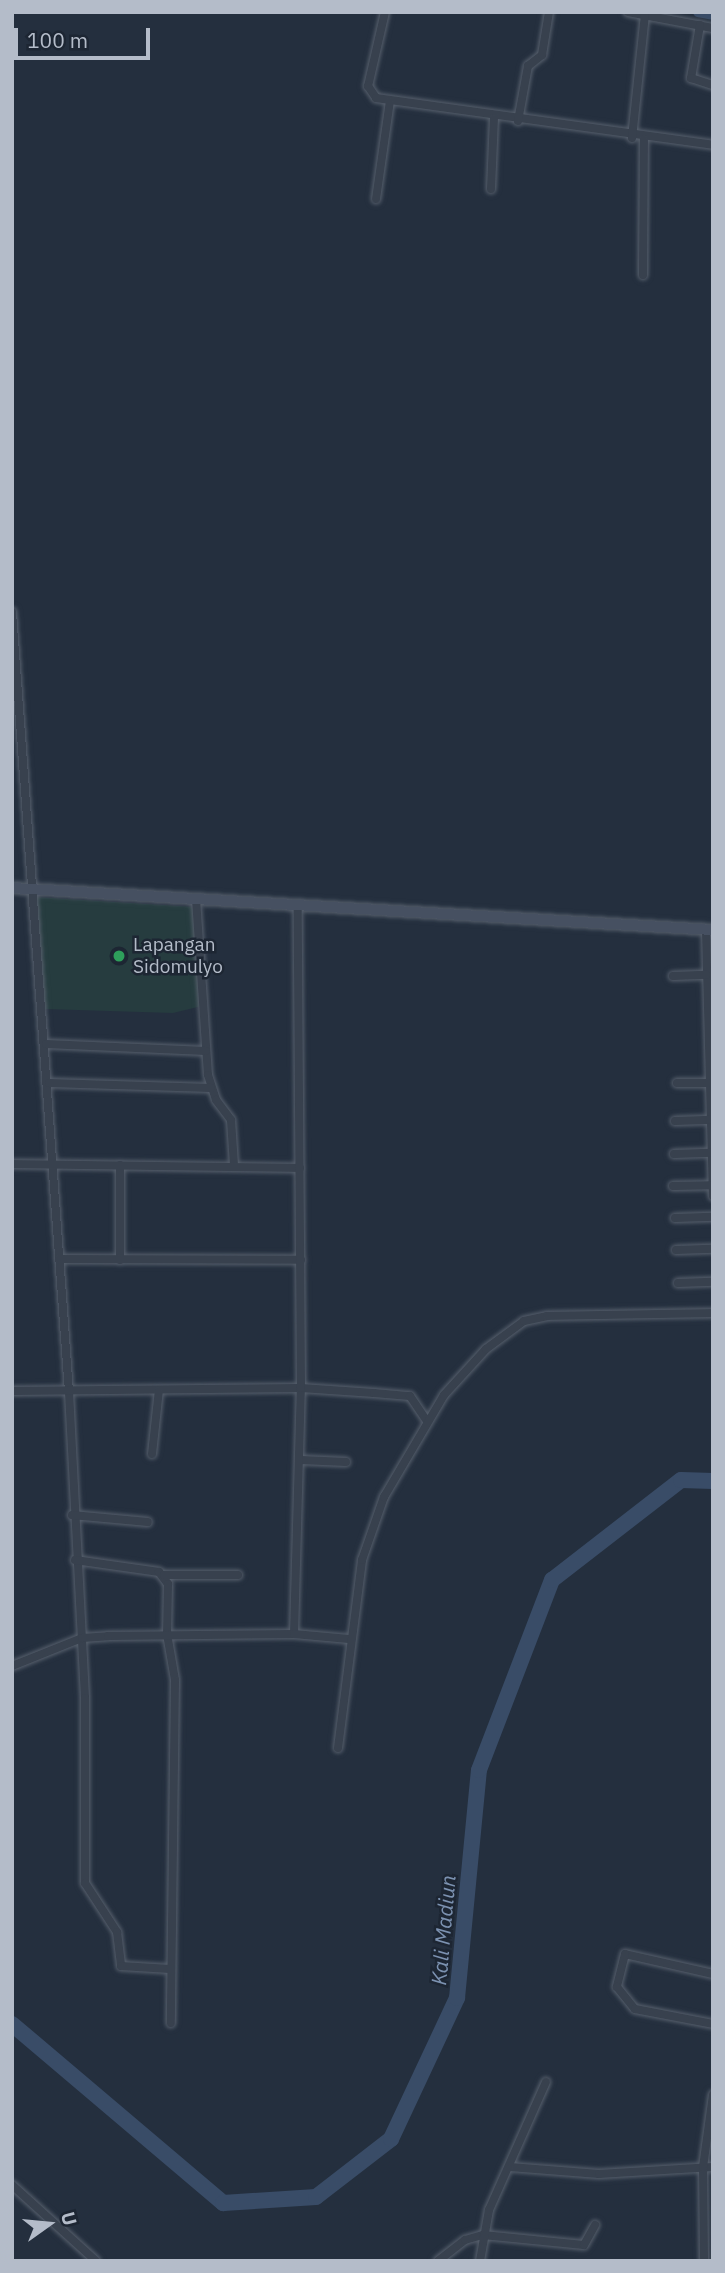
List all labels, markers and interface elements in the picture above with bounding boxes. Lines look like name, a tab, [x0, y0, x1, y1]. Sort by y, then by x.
scale bar	[18, 14, 154, 58]
text: 100 m	[27, 26, 88, 54]
place label: Lapangan Sidomulyo	[133, 934, 223, 978]
marker: Lapangan Sidomulyo	[111, 948, 127, 964]
water label: Kali Madiun	[426, 1874, 460, 1986]
north arrow	[14, 2189, 84, 2259]
text: U	[56, 2209, 83, 2228]

